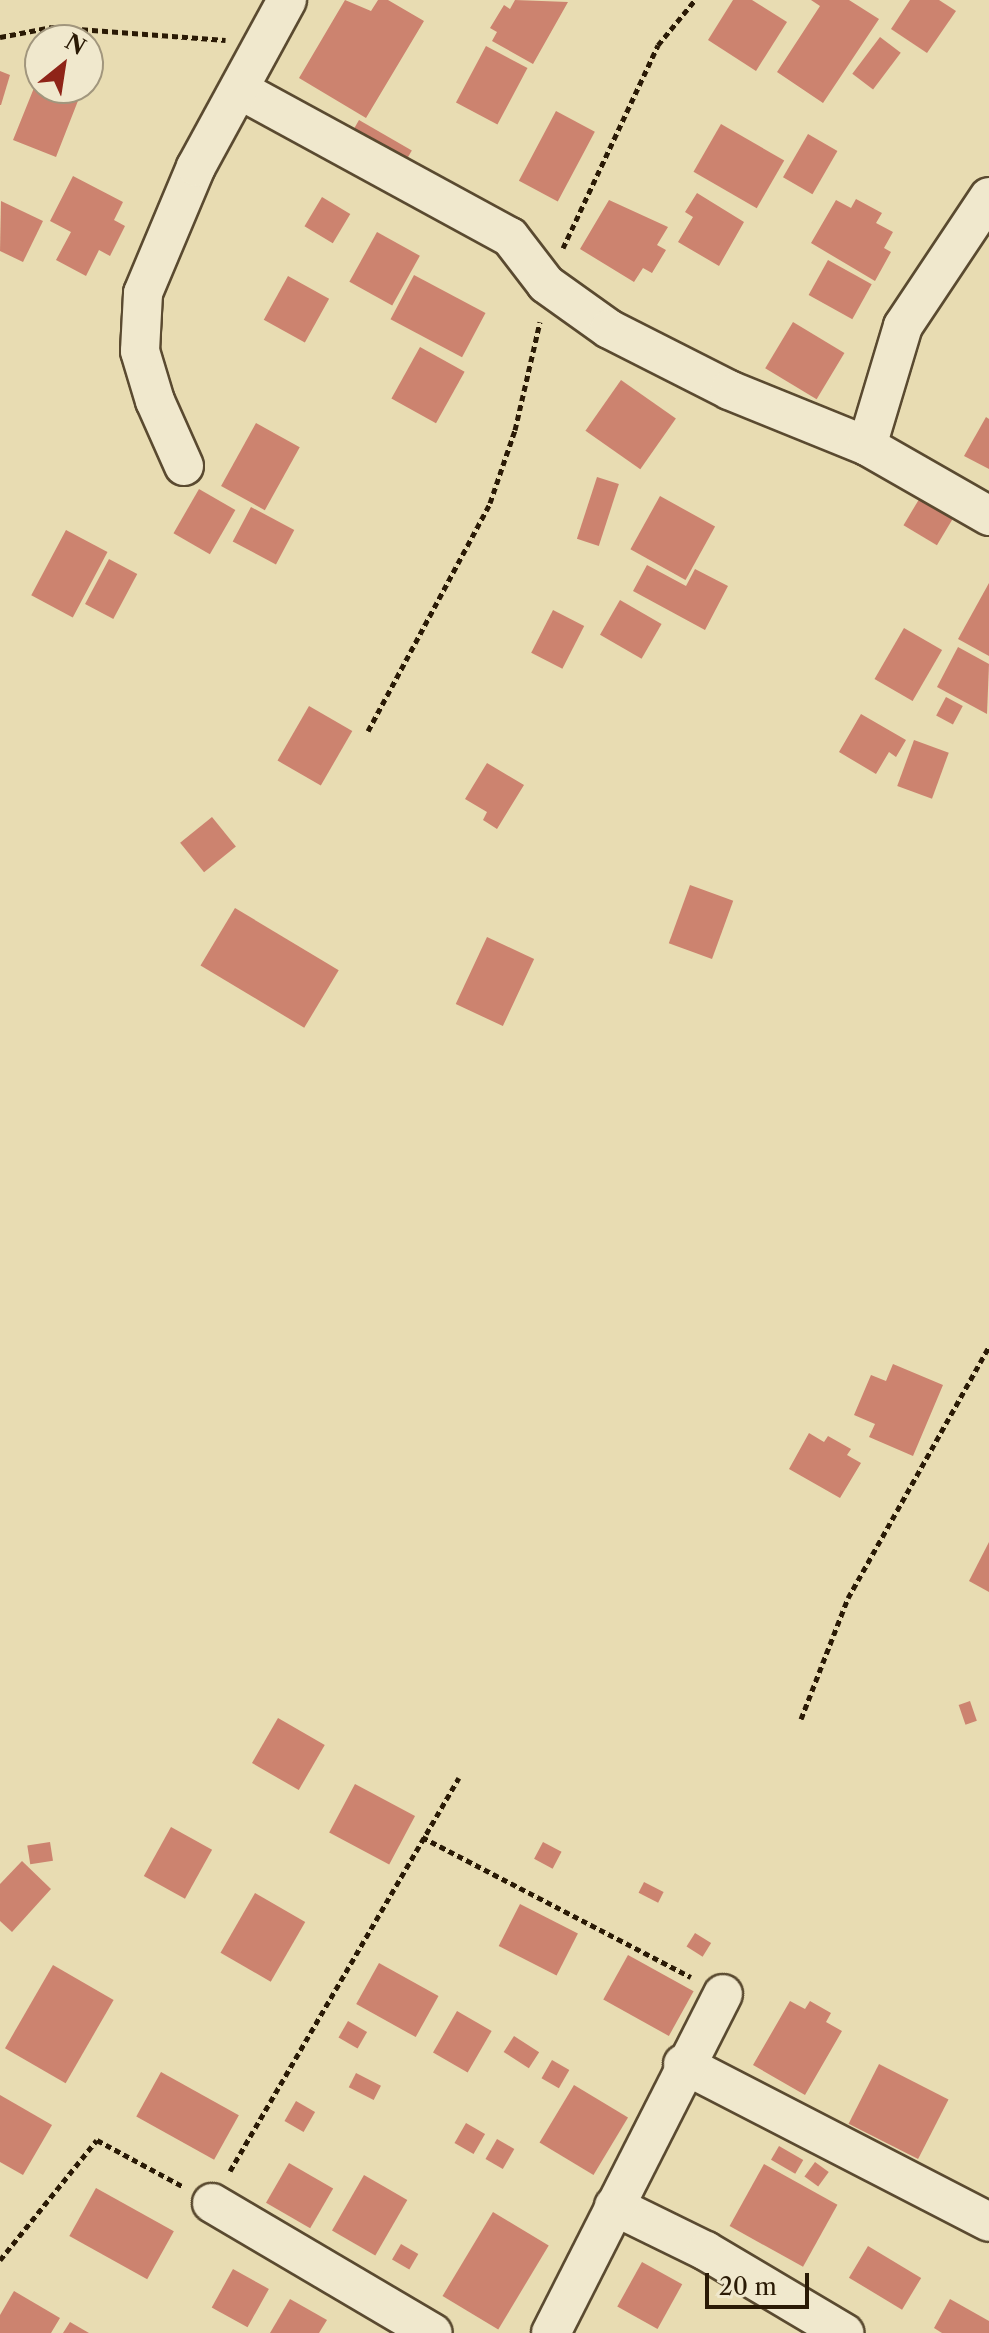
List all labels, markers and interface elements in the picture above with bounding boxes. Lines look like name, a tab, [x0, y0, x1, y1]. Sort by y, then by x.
north arrow	[24, 24, 104, 104]
text: N	[60, 28, 90, 61]
scale bar	[709, 2257, 813, 2307]
text: 20 m	[719, 2272, 777, 2301]

